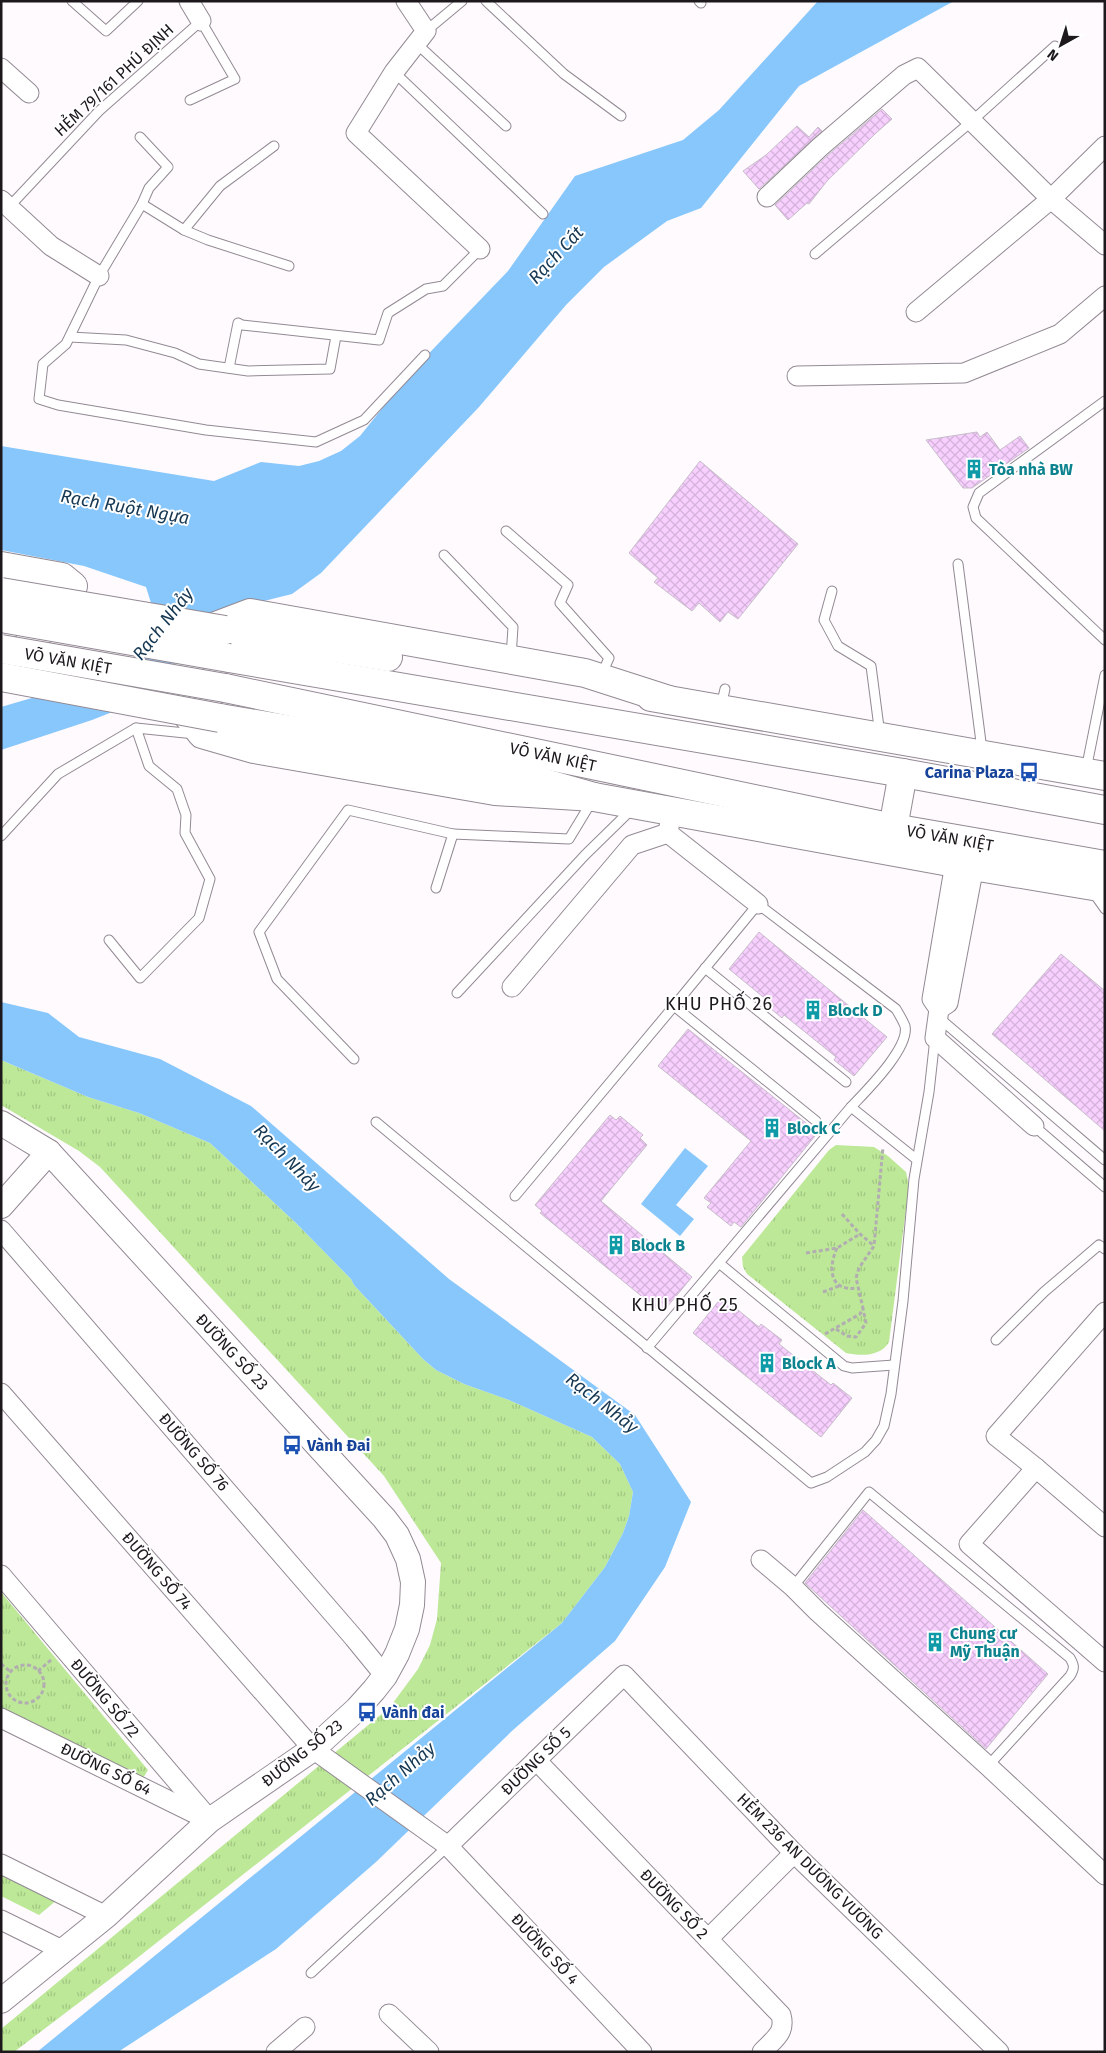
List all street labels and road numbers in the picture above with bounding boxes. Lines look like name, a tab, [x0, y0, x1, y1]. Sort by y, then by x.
street label: HẺM 79/161 PHÚ ĐỊNH	[49, 18, 178, 140]
street label: VÕ VĂN KIỆT	[23, 643, 114, 678]
street label: VÕ VĂN KIỆT	[508, 738, 599, 776]
street label: VÕ VĂN KIỆT	[905, 820, 996, 855]
street label: ĐƯỜNG SỐ 23	[192, 1308, 274, 1394]
street label: ĐƯỜNG SỐ 76	[155, 1407, 235, 1495]
street label: ĐƯỜNG SỐ 74	[118, 1526, 198, 1614]
street label: ĐƯỜNG SỐ 72	[67, 1653, 146, 1741]
street label: ĐƯỜNG SỐ 23	[256, 1713, 346, 1791]
street label: ĐƯỜNG SỐ 5	[495, 1721, 575, 1799]
street label: ĐƯỜNG SỐ 64	[57, 1736, 156, 1799]
street label: HẺM 236 AN DƯƠNG VƯƠNG	[733, 1788, 888, 1943]
street label: ĐƯỜNG SỐ 2	[636, 1863, 714, 1943]
street label: ĐƯỜNG SỐ 4	[507, 1907, 585, 1989]

